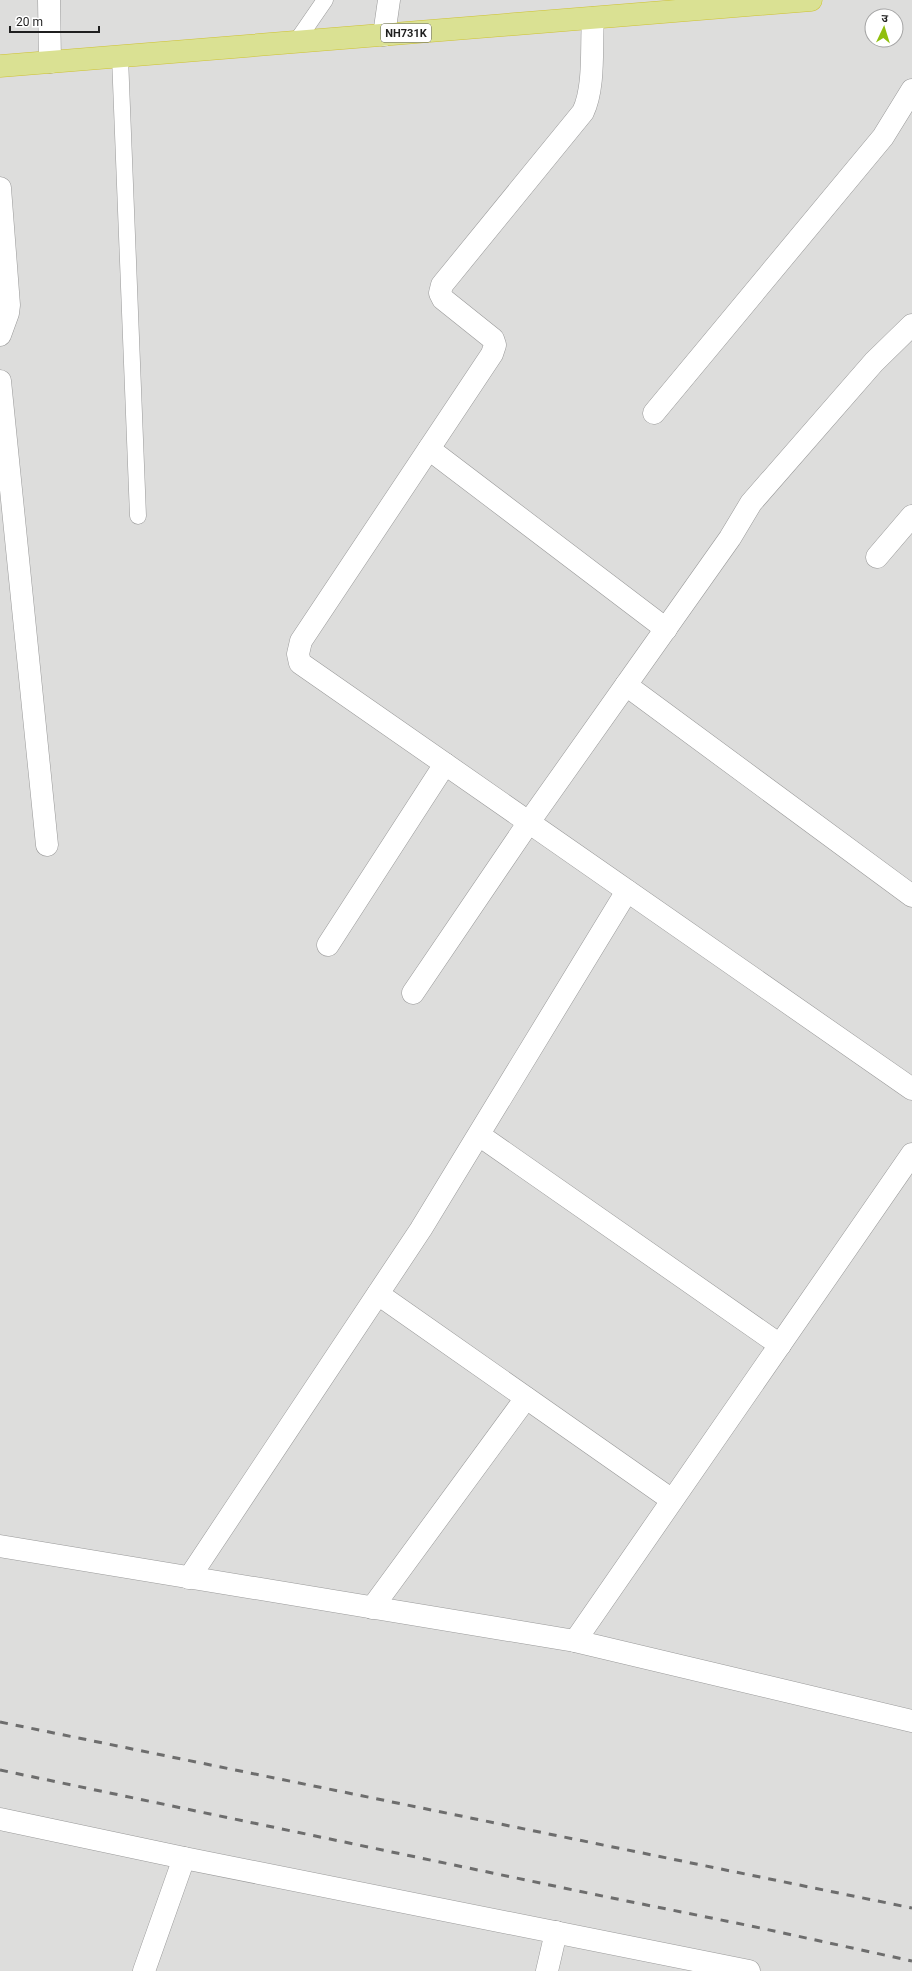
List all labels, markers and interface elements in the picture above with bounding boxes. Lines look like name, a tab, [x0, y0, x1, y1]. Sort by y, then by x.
scale bar	[10, 8, 99, 34]
north arrow	[864, 8, 904, 48]
text: उ	[881, 12, 889, 25]
text: 20 m	[16, 15, 43, 29]
road number: NH731K	[381, 24, 431, 42]

